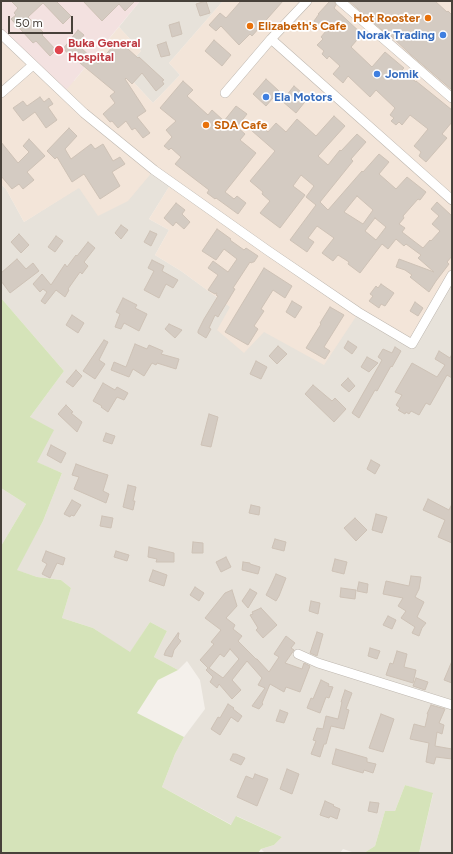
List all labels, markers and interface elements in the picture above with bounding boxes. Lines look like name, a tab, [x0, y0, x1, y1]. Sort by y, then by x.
scale bar	[10, 8, 75, 34]
place label: Hot Rooster	[353, 11, 420, 25]
marker: Hot Rooster	[423, 13, 433, 23]
text: 50 m	[15, 16, 43, 30]
place label: Elizabeth's Cafe	[258, 19, 346, 33]
marker: Elizabeth's Cafe	[245, 21, 255, 31]
place label: Norak Trading	[357, 28, 435, 42]
marker: Norak Trading	[438, 30, 448, 40]
place label: Buka General Hospital	[68, 36, 140, 64]
marker: Buka General Hospital	[53, 44, 65, 56]
place label: Jomik	[385, 67, 419, 81]
marker: Jomik	[372, 69, 382, 79]
place label: Ela Motors	[274, 90, 332, 104]
marker: Ela Motors	[261, 92, 271, 102]
place label: SDA Cafe	[214, 118, 267, 132]
marker: SDA Cafe	[201, 120, 211, 130]

